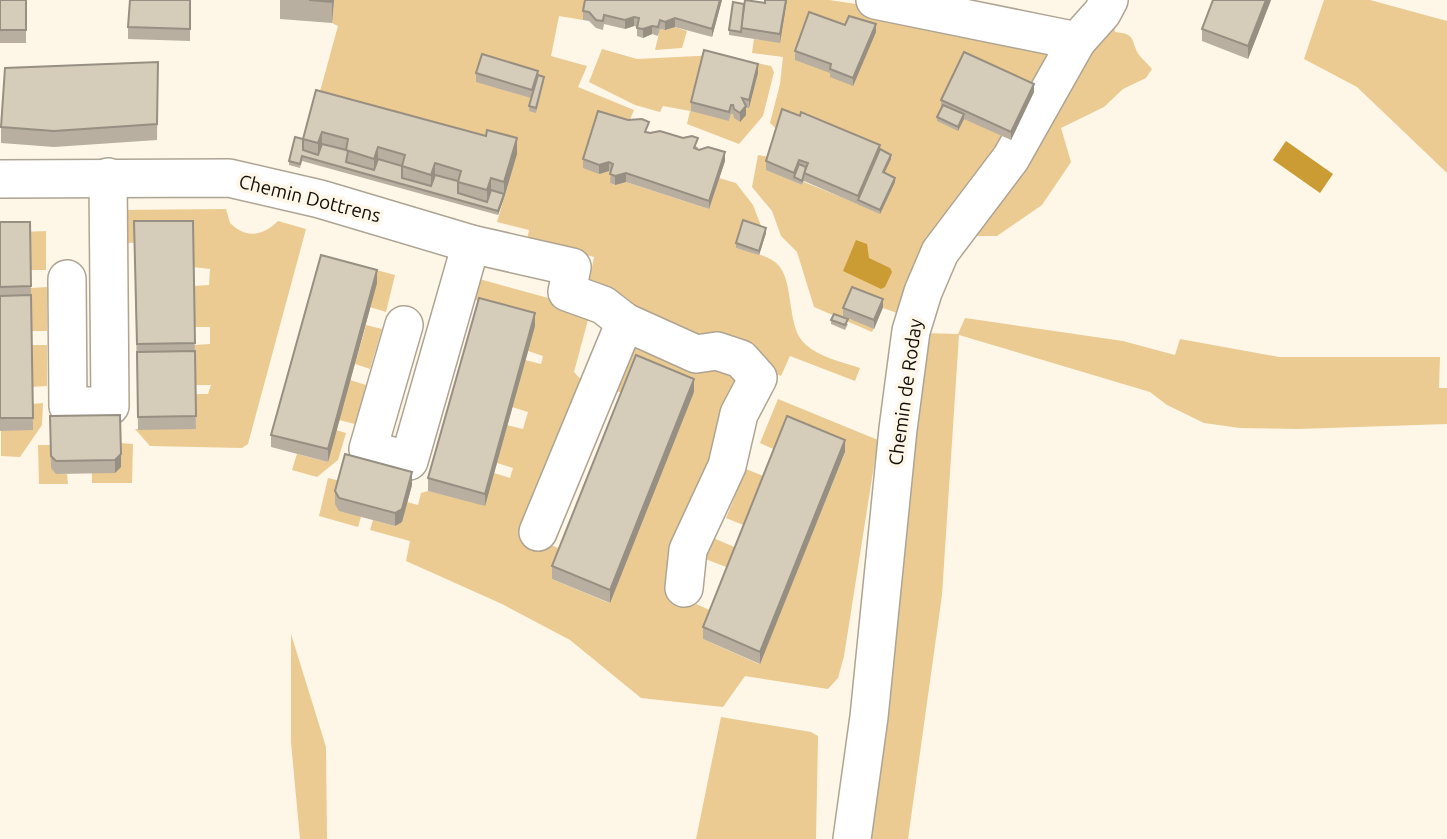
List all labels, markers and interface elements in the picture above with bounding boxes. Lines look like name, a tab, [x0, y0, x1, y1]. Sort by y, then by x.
street label: Chemin Dottrens	[237, 170, 383, 226]
street label: Chemin de Roday	[884, 317, 926, 467]

